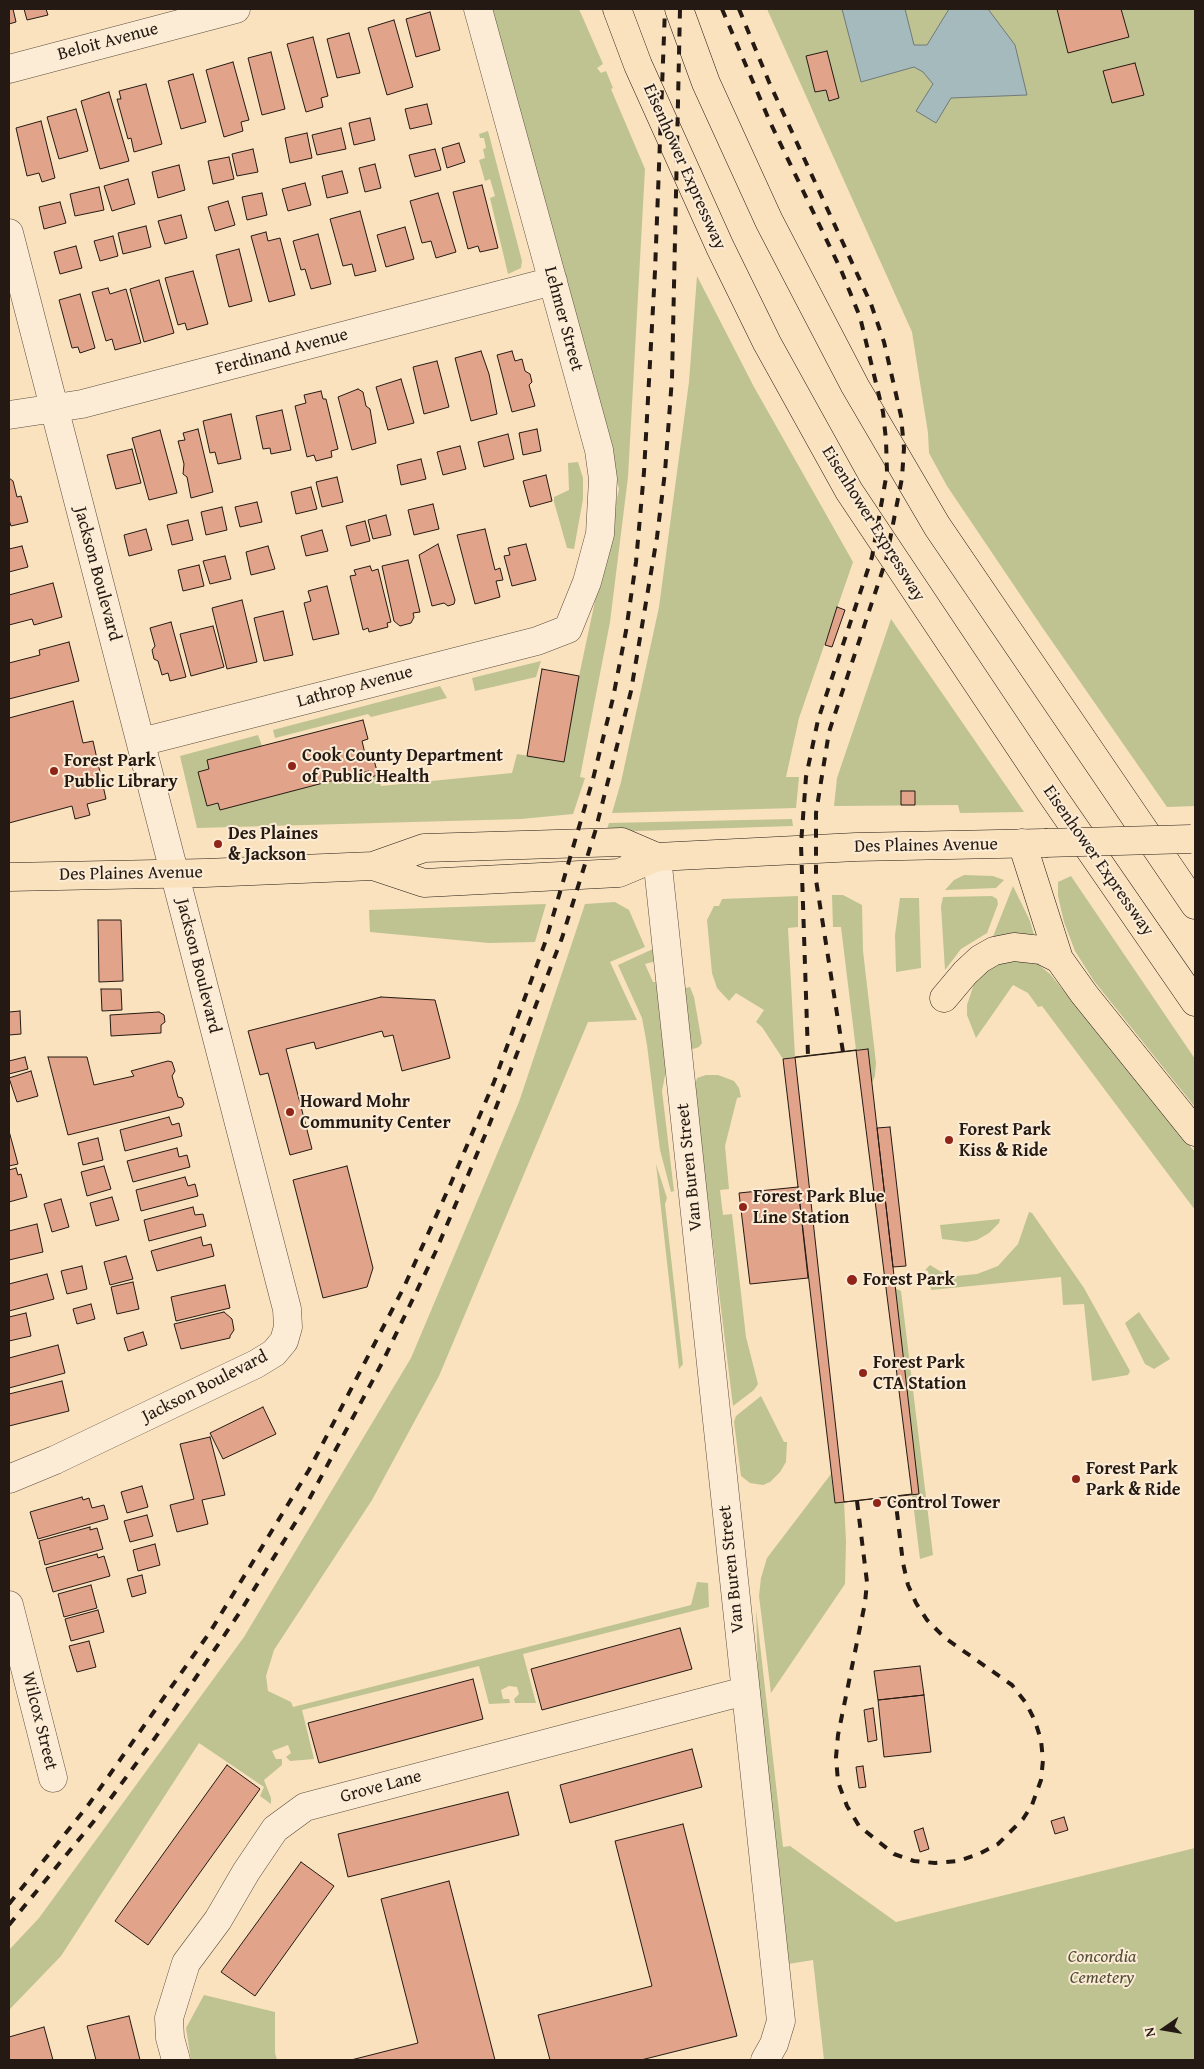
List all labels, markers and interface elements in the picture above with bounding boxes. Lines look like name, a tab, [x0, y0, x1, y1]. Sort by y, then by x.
street label: Beloit Avenue	[55, 18, 161, 66]
street label: Eisenhower Expressway	[638, 81, 730, 253]
street label: Lehmer Street	[539, 264, 587, 374]
street label: Ferdinand Avenue	[214, 324, 350, 380]
street label: Eisenhower Expressway	[816, 442, 930, 606]
street label: Jackson Boulevard	[69, 505, 125, 643]
street label: Lathrop Avenue	[295, 661, 415, 713]
place label: Cook County Department of Public Health	[302, 745, 503, 788]
place label: Forest Park Public Library	[64, 750, 178, 792]
marker: Cook County Department of Public Health	[286, 760, 298, 772]
marker: Forest Park Public Library	[48, 765, 60, 777]
street label: Eisenhower Expressway	[1038, 782, 1158, 940]
place label: Des Plaines & Jackson	[228, 823, 318, 866]
street label: Des Plaines Avenue	[854, 834, 998, 858]
marker: Des Plaines & Jackson	[212, 838, 224, 850]
street label: Des Plaines Avenue	[59, 862, 203, 886]
street label: Jackson Boulevard	[171, 896, 225, 1036]
place label: Howard Mohr Community Center	[300, 1091, 451, 1134]
street label: Van Buren Street	[673, 1102, 707, 1232]
marker: Howard Mohr Community Center	[284, 1106, 296, 1118]
place label: Forest Park Kiss & Ride	[959, 1119, 1051, 1162]
marker: Forest Park Kiss & Ride	[943, 1134, 955, 1146]
place label: Forest Park Blue Line Station	[753, 1186, 885, 1228]
marker: Forest Park Blue Line Station	[737, 1201, 749, 1213]
place label: Forest Park	[863, 1269, 955, 1291]
marker: Forest Park	[845, 1273, 859, 1287]
street label: Jackson Boulevard	[139, 1346, 271, 1428]
place label: Forest Park CTA Station	[873, 1352, 966, 1395]
marker: Forest Park CTA Station	[857, 1367, 869, 1379]
place label: Forest Park Park & Ride	[1086, 1458, 1181, 1500]
marker: Forest Park Park & Ride	[1070, 1473, 1082, 1485]
place label: Control Tower	[887, 1492, 1000, 1514]
marker: Control Tower	[871, 1497, 883, 1509]
street label: Van Buren Street	[715, 1504, 749, 1634]
street label: Wilcox Street	[16, 1669, 62, 1773]
street label: Grove Lane	[338, 1766, 424, 1808]
park label: Concordia Cemetery	[1068, 1946, 1136, 1988]
north arrow	[1139, 2004, 1189, 2054]
text: N	[1139, 2026, 1160, 2039]

